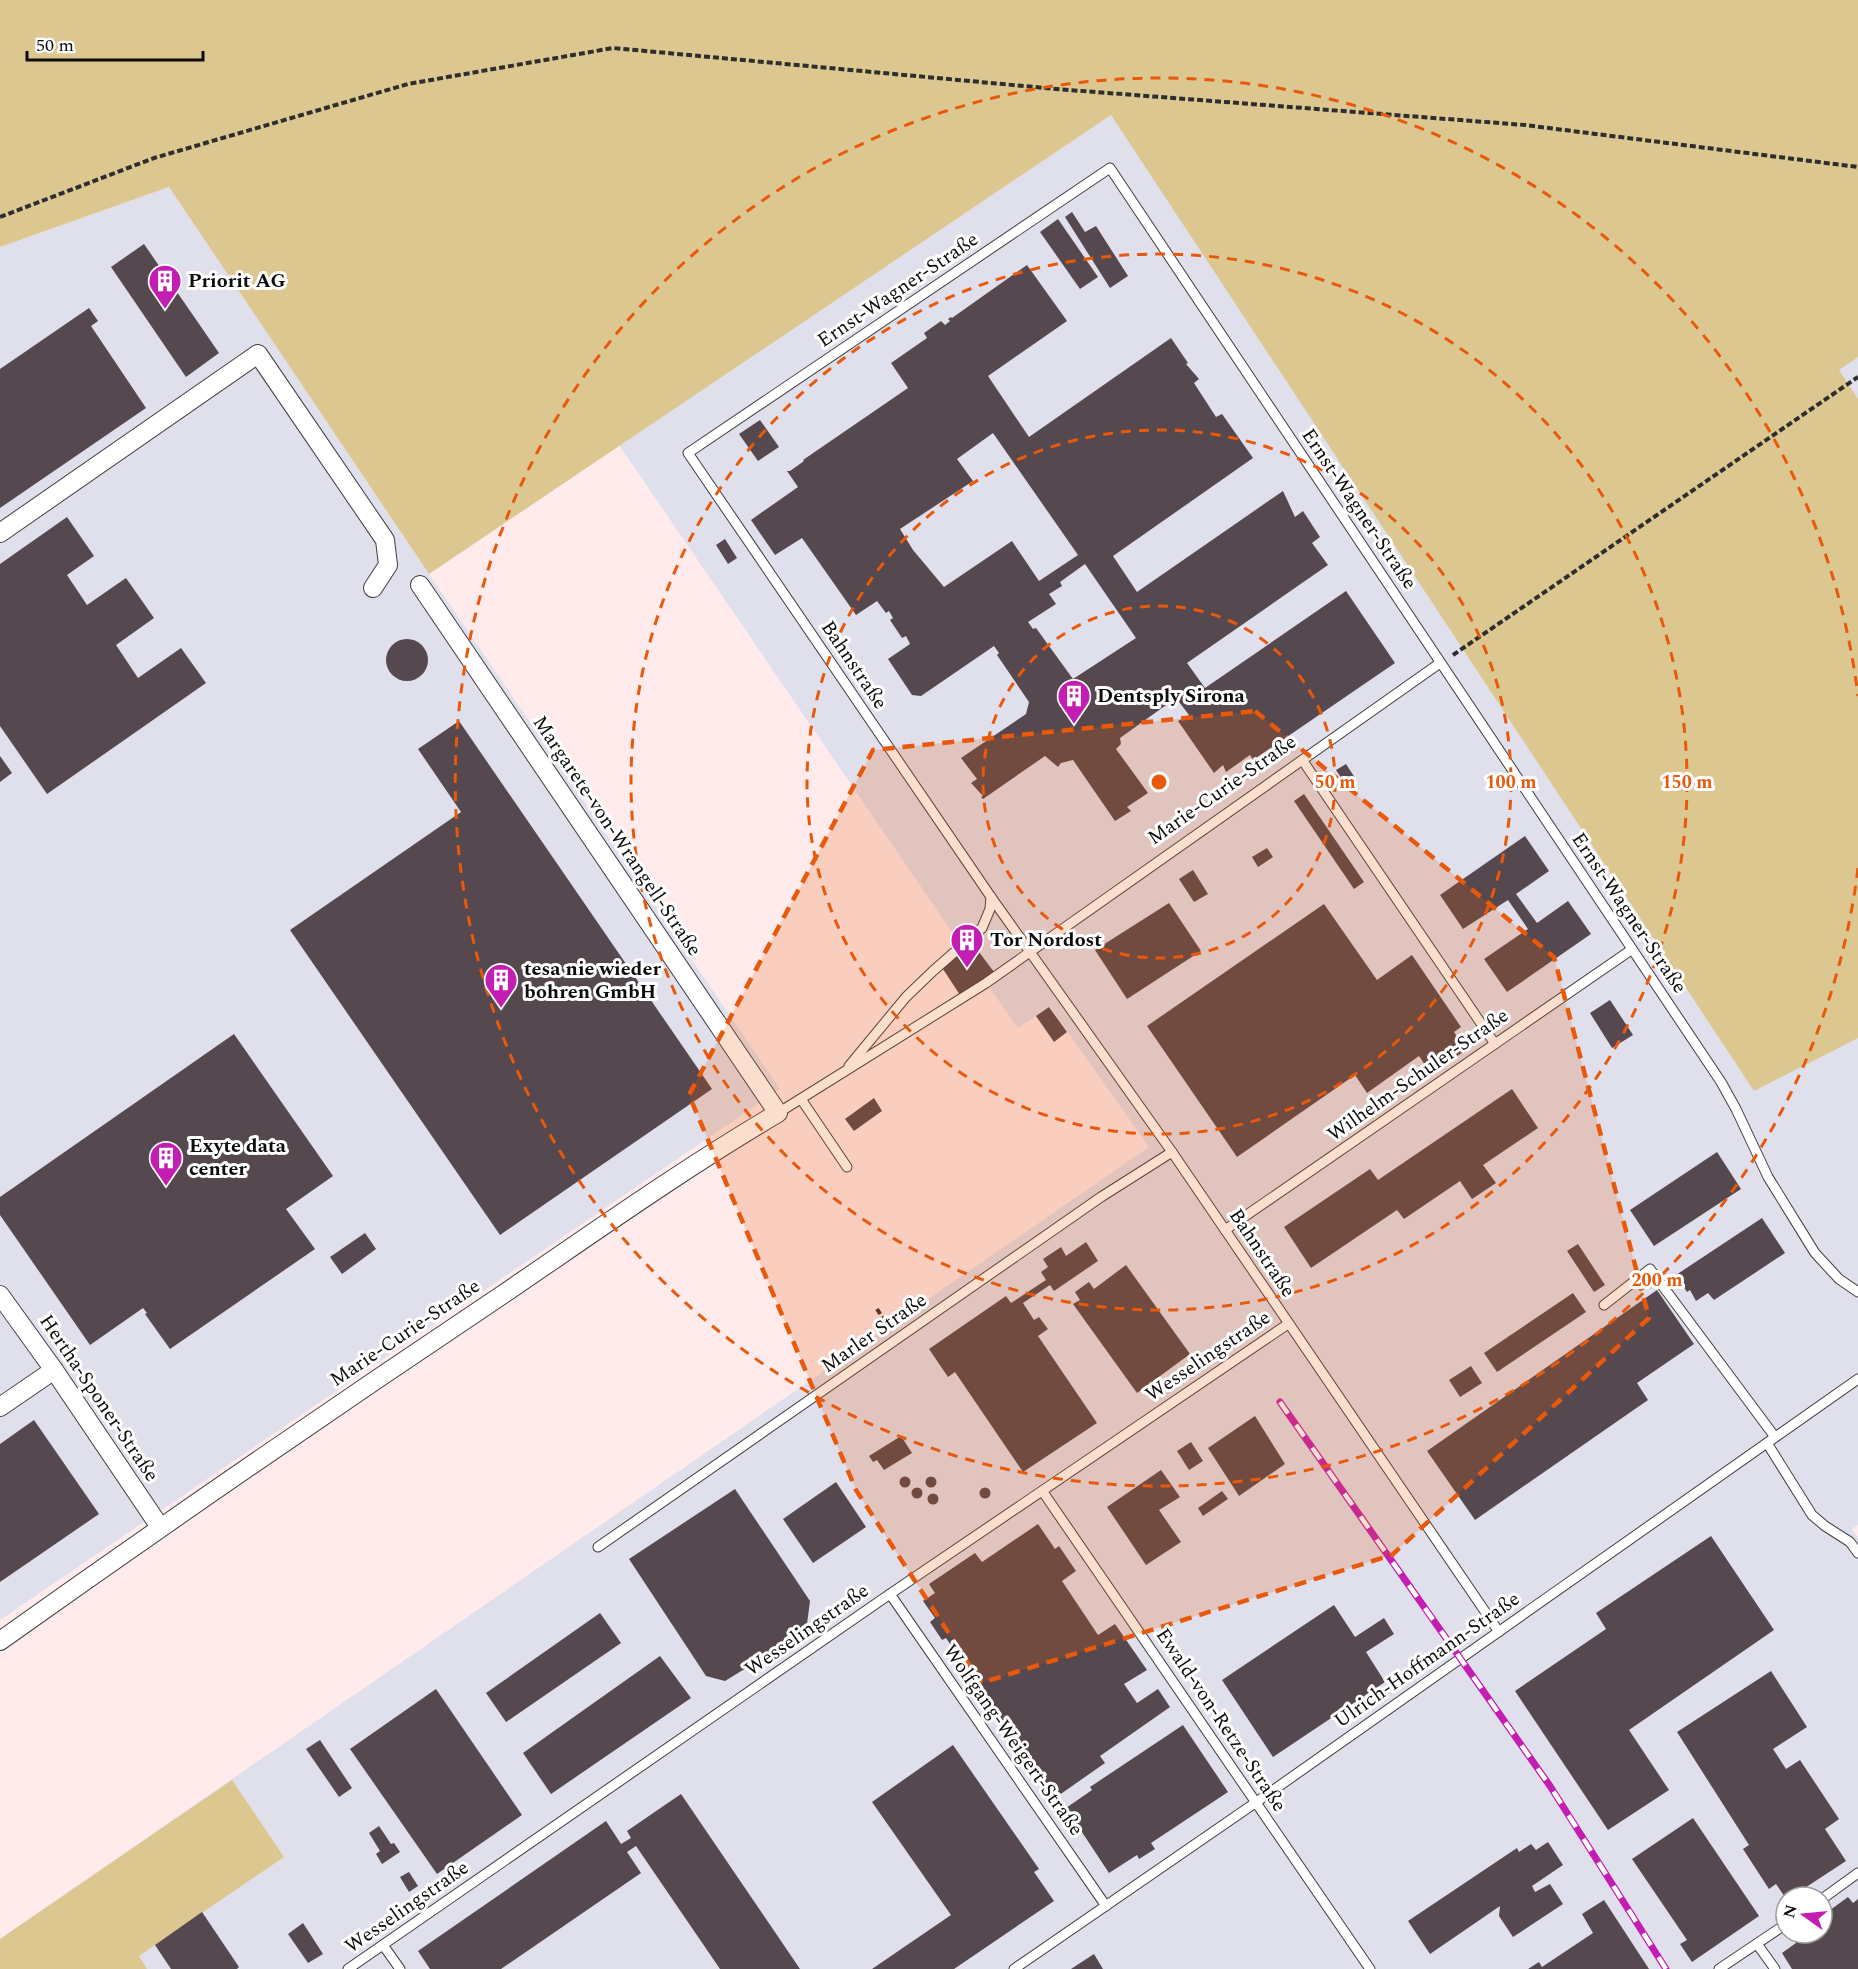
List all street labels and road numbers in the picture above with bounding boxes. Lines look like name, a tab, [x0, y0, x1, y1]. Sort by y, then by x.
street label: Ernst-Wagner-Straße	[811, 225, 985, 355]
street label: Ernst-Wagner-Straße	[1294, 422, 1424, 596]
street label: Bahnstraße	[813, 615, 895, 715]
street label: Margarete-von-Wrangell-Straße	[525, 710, 709, 962]
street label: Marie-Curie-Straße	[1141, 727, 1303, 853]
street label: Ernst-Wagner-Straße	[1564, 826, 1694, 1000]
street label: Wilhelm-Schuler-Straße	[1321, 1001, 1515, 1149]
street label: Bahnstraße	[1221, 1203, 1303, 1303]
street label: Marie-Curie-Straße	[324, 1271, 486, 1395]
street label: Marler Straße	[815, 1285, 933, 1381]
street label: Wesselingstraße	[1139, 1303, 1277, 1409]
street label: Hertha-Sponer-Straße	[32, 1308, 166, 1488]
street label: Wesselingstraße	[739, 1576, 875, 1684]
street label: Ulrich-Hoffmann-Straße	[1328, 1584, 1526, 1736]
street label: Ewald-von-Retze-Straße	[1148, 1622, 1294, 1818]
street label: Wolfgang-Weigert-Straße	[935, 1638, 1091, 1842]
street label: Wesselingstraße	[339, 1853, 475, 1961]

